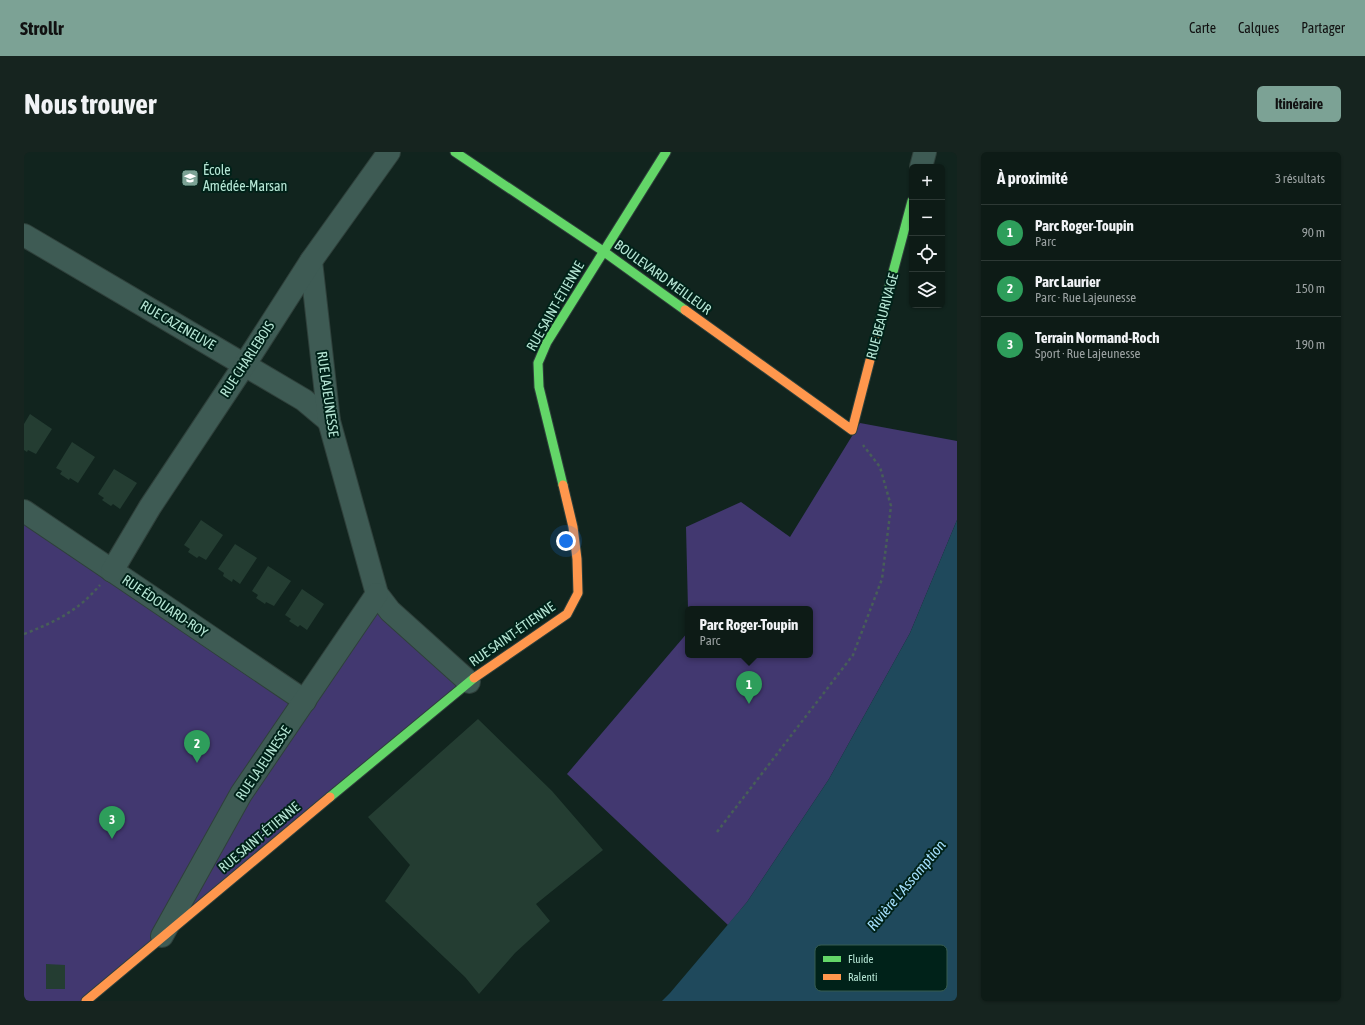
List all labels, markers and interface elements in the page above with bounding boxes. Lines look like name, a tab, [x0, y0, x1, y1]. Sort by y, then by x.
text: Strollr	[20, 17, 64, 39]
text: Carte	[1189, 20, 1216, 36]
text: Calques	[1238, 20, 1279, 36]
text: Partager	[1301, 20, 1345, 36]
button: Itinéraire	[1257, 86, 1341, 122]
text: Nous trouver	[24, 88, 156, 120]
place label: École Amédée-Marsan	[203, 162, 287, 194]
map controls	[909, 164, 945, 308]
button: +	[909, 164, 945, 200]
school or university icon: École Amédée-Marsan	[180, 168, 200, 188]
text: À proximité	[997, 168, 1068, 188]
text: 3 résultats	[1275, 171, 1325, 186]
button: −	[909, 200, 945, 236]
text: Parc Roger-Toupin	[1035, 217, 1134, 234]
text: 1	[1007, 225, 1013, 240]
text: 90 m	[1302, 225, 1325, 240]
text: Parc	[1035, 234, 1056, 249]
button: locate	[909, 236, 945, 272]
street label: BOULEVARD MEILLEUR	[612, 237, 714, 317]
street label: RUE SAINT-ÉTIENNE	[523, 258, 587, 354]
street label: RUE BEAURIVAGE	[863, 271, 901, 361]
button: layers	[909, 272, 945, 308]
text: Parc Laurier	[1035, 273, 1100, 290]
text: 2	[1007, 281, 1013, 296]
text: 150 m	[1296, 281, 1325, 296]
text: Parc · Rue Lajeunesse	[1035, 290, 1136, 305]
street label: RUE CAZENEUVE	[138, 297, 218, 353]
street label: RUE CHARLEBOIS	[217, 318, 277, 400]
text: Terrain Normand-Roch	[1035, 329, 1159, 346]
text: 3	[1007, 337, 1013, 352]
text: 190 m	[1296, 337, 1325, 352]
text: Sport · Rue Lajeunesse	[1035, 346, 1141, 361]
street label: RUE LAJEUNESSE	[314, 350, 342, 438]
your location	[556, 531, 576, 551]
street label: RUE ÉDOUARD-ROY	[119, 572, 211, 641]
street label: RUE SAINT-ÉTIENNE	[466, 599, 558, 669]
popup	[685, 606, 813, 658]
text: Parc Roger-Toupin	[700, 616, 798, 633]
text: Parc	[700, 633, 720, 648]
pin: 1	[736, 671, 762, 704]
street label: RUE LAJEUNESSE	[232, 723, 294, 803]
pin: 2	[184, 730, 210, 763]
street label: RUE SAINT-ÉTIENNE	[215, 798, 303, 876]
pin: 3	[99, 806, 125, 839]
water label: Rivière L'Assomption	[863, 836, 949, 934]
legend	[815, 945, 947, 991]
text: Fluide	[848, 953, 873, 965]
text: Ralenti	[848, 971, 877, 983]

